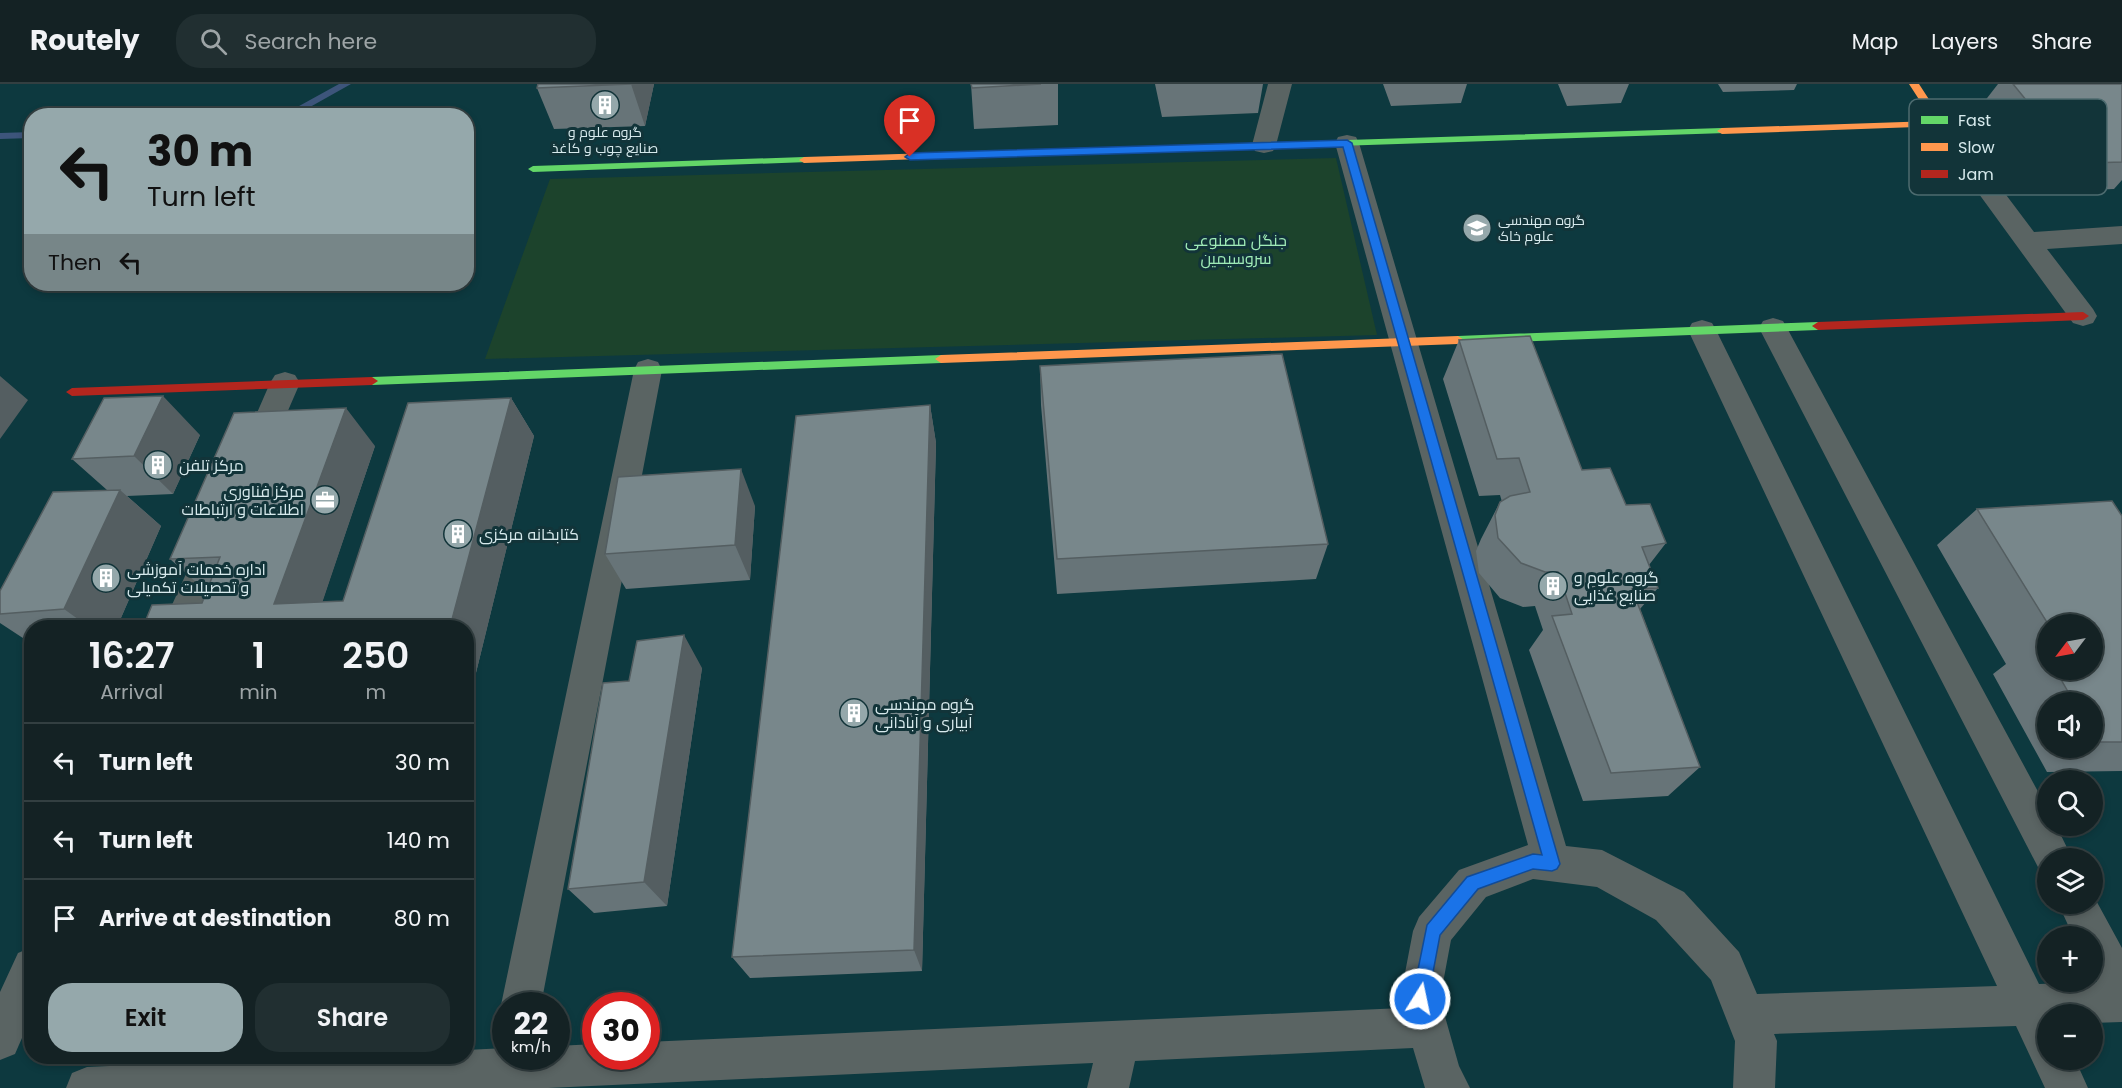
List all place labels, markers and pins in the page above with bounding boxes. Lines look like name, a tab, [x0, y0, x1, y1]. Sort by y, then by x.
building icon: گروه علوم و صنایع چوب و کاغذ	[589, 89, 621, 121]
pin	[884, 95, 935, 157]
place label: گروه علوم و صنایع چوب و کاغذ	[552, 122, 658, 158]
place label: گروه مهندسی علوم خاک	[1498, 210, 1585, 246]
school or university icon: گروه مهندسی علوم خاک	[1461, 212, 1493, 244]
building icon: مرکز تلفن	[142, 449, 174, 481]
place label: مرکز تلفن	[179, 454, 244, 477]
place label: مرکز فناوری اطلاعات و ارتباطات	[182, 480, 304, 521]
office icon: مرکز فناوری اطلاعات و ارتباطات	[309, 484, 341, 516]
building icon: کتابخانه مرکزی	[442, 518, 474, 550]
place label: کتابخانه مرکزی	[479, 523, 579, 546]
place label: اداره خدمات آموزشی و تحصیلات تکمیلی	[127, 558, 266, 599]
building icon: اداره خدمات آموزشی و تحصیلات تکمیلی	[90, 562, 122, 594]
place label: گروه علوم و صنایع غذایی	[1574, 566, 1659, 607]
building icon: گروه علوم و صنایع غذایی	[1537, 570, 1569, 602]
place label: گروه مهندسی آبیاری و آبادانی	[875, 693, 974, 734]
building icon: گروه مهندسی آبیاری و آبادانی	[838, 697, 870, 729]

